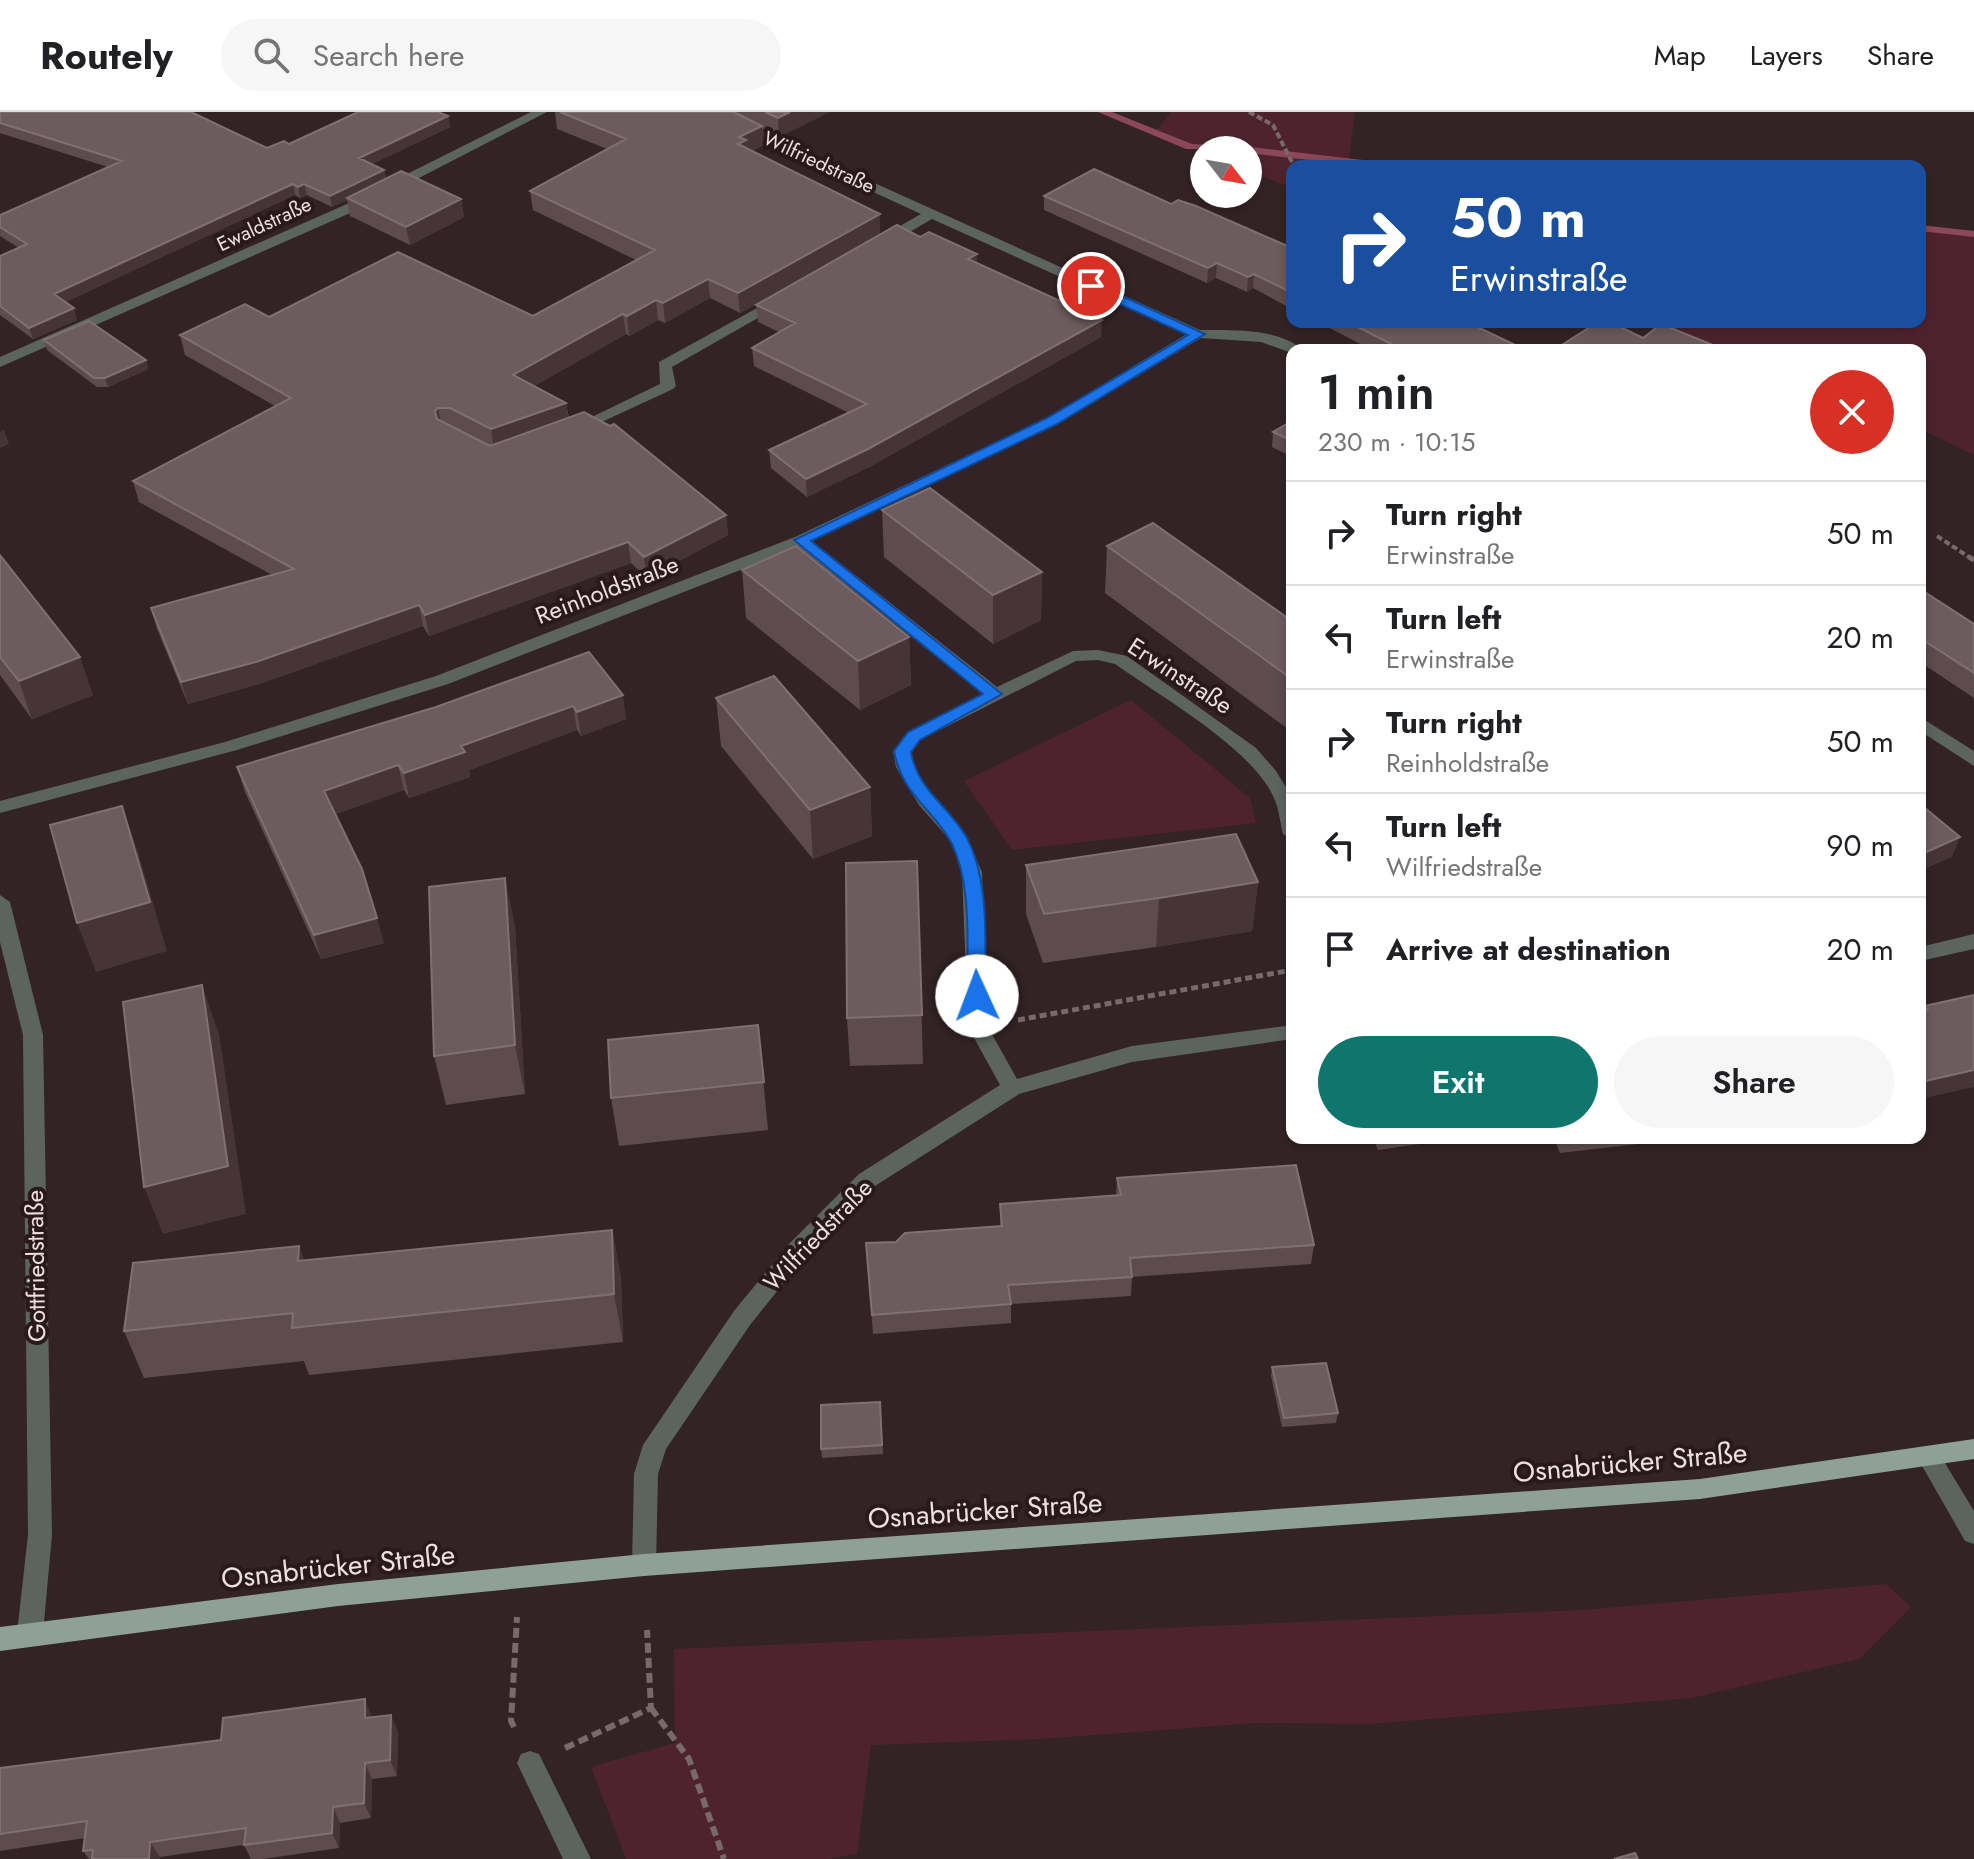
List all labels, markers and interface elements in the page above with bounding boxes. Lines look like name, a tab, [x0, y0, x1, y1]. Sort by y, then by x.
search box	[221, 19, 781, 91]
text: Routely	[40, 28, 173, 83]
icon: search	[249, 33, 293, 77]
text: Search here	[313, 34, 465, 77]
text: Map	[1654, 35, 1706, 76]
text: Layers	[1750, 35, 1823, 76]
text: Share	[1867, 35, 1934, 76]
street label: Wilfriedstraße	[758, 124, 879, 201]
north arrow	[1190, 136, 1262, 208]
map controls	[1190, 136, 1262, 208]
text: 50 m	[1450, 177, 1586, 258]
street label: Ewaldstraße	[212, 190, 316, 259]
icon: right	[1318, 192, 1422, 296]
pin	[1057, 252, 1125, 320]
text: Erwinstraße	[1450, 252, 1628, 304]
icon: arrive	[1069, 264, 1113, 308]
text: 1 min	[1318, 358, 1435, 427]
button: close	[1810, 370, 1894, 454]
text: 230 m · 10:15	[1318, 423, 1476, 461]
text: Turn right	[1386, 493, 1522, 536]
icon: right	[1318, 511, 1362, 555]
text: 50 m	[1827, 512, 1894, 555]
text: Erwinstraße	[1386, 536, 1514, 574]
street label: Reinholdstraße	[530, 546, 683, 633]
text: Turn left	[1386, 597, 1501, 640]
icon: left	[1318, 615, 1362, 659]
text: 20 m	[1827, 616, 1894, 659]
street label: Erwinstraße	[1121, 629, 1239, 723]
text: Erwinstraße	[1386, 640, 1514, 678]
text: Turn right	[1386, 701, 1522, 744]
icon: right	[1318, 719, 1362, 763]
text: 50 m	[1827, 720, 1894, 763]
text: Reinholdstraße	[1386, 744, 1549, 782]
text: Turn left	[1386, 805, 1501, 848]
icon: left	[1318, 823, 1362, 867]
text: 90 m	[1826, 824, 1894, 867]
text: Wilfriedstraße	[1386, 848, 1542, 886]
icon: arrive	[1318, 927, 1362, 971]
text: Arrive at destination	[1386, 928, 1671, 971]
text: 20 m	[1827, 928, 1894, 971]
position arrow	[935, 954, 1019, 1038]
button: Exit	[1318, 1036, 1598, 1128]
button: Share	[1614, 1036, 1894, 1128]
street label: Wilfriedstraße	[755, 1171, 880, 1299]
street label: Gottfriedstraße	[17, 1190, 54, 1342]
street label: Osnabrücker Straße	[1511, 1432, 1749, 1493]
street label: Osnabrücker Straße	[866, 1482, 1104, 1539]
street label: Osnabrücker Straße	[219, 1534, 457, 1599]

